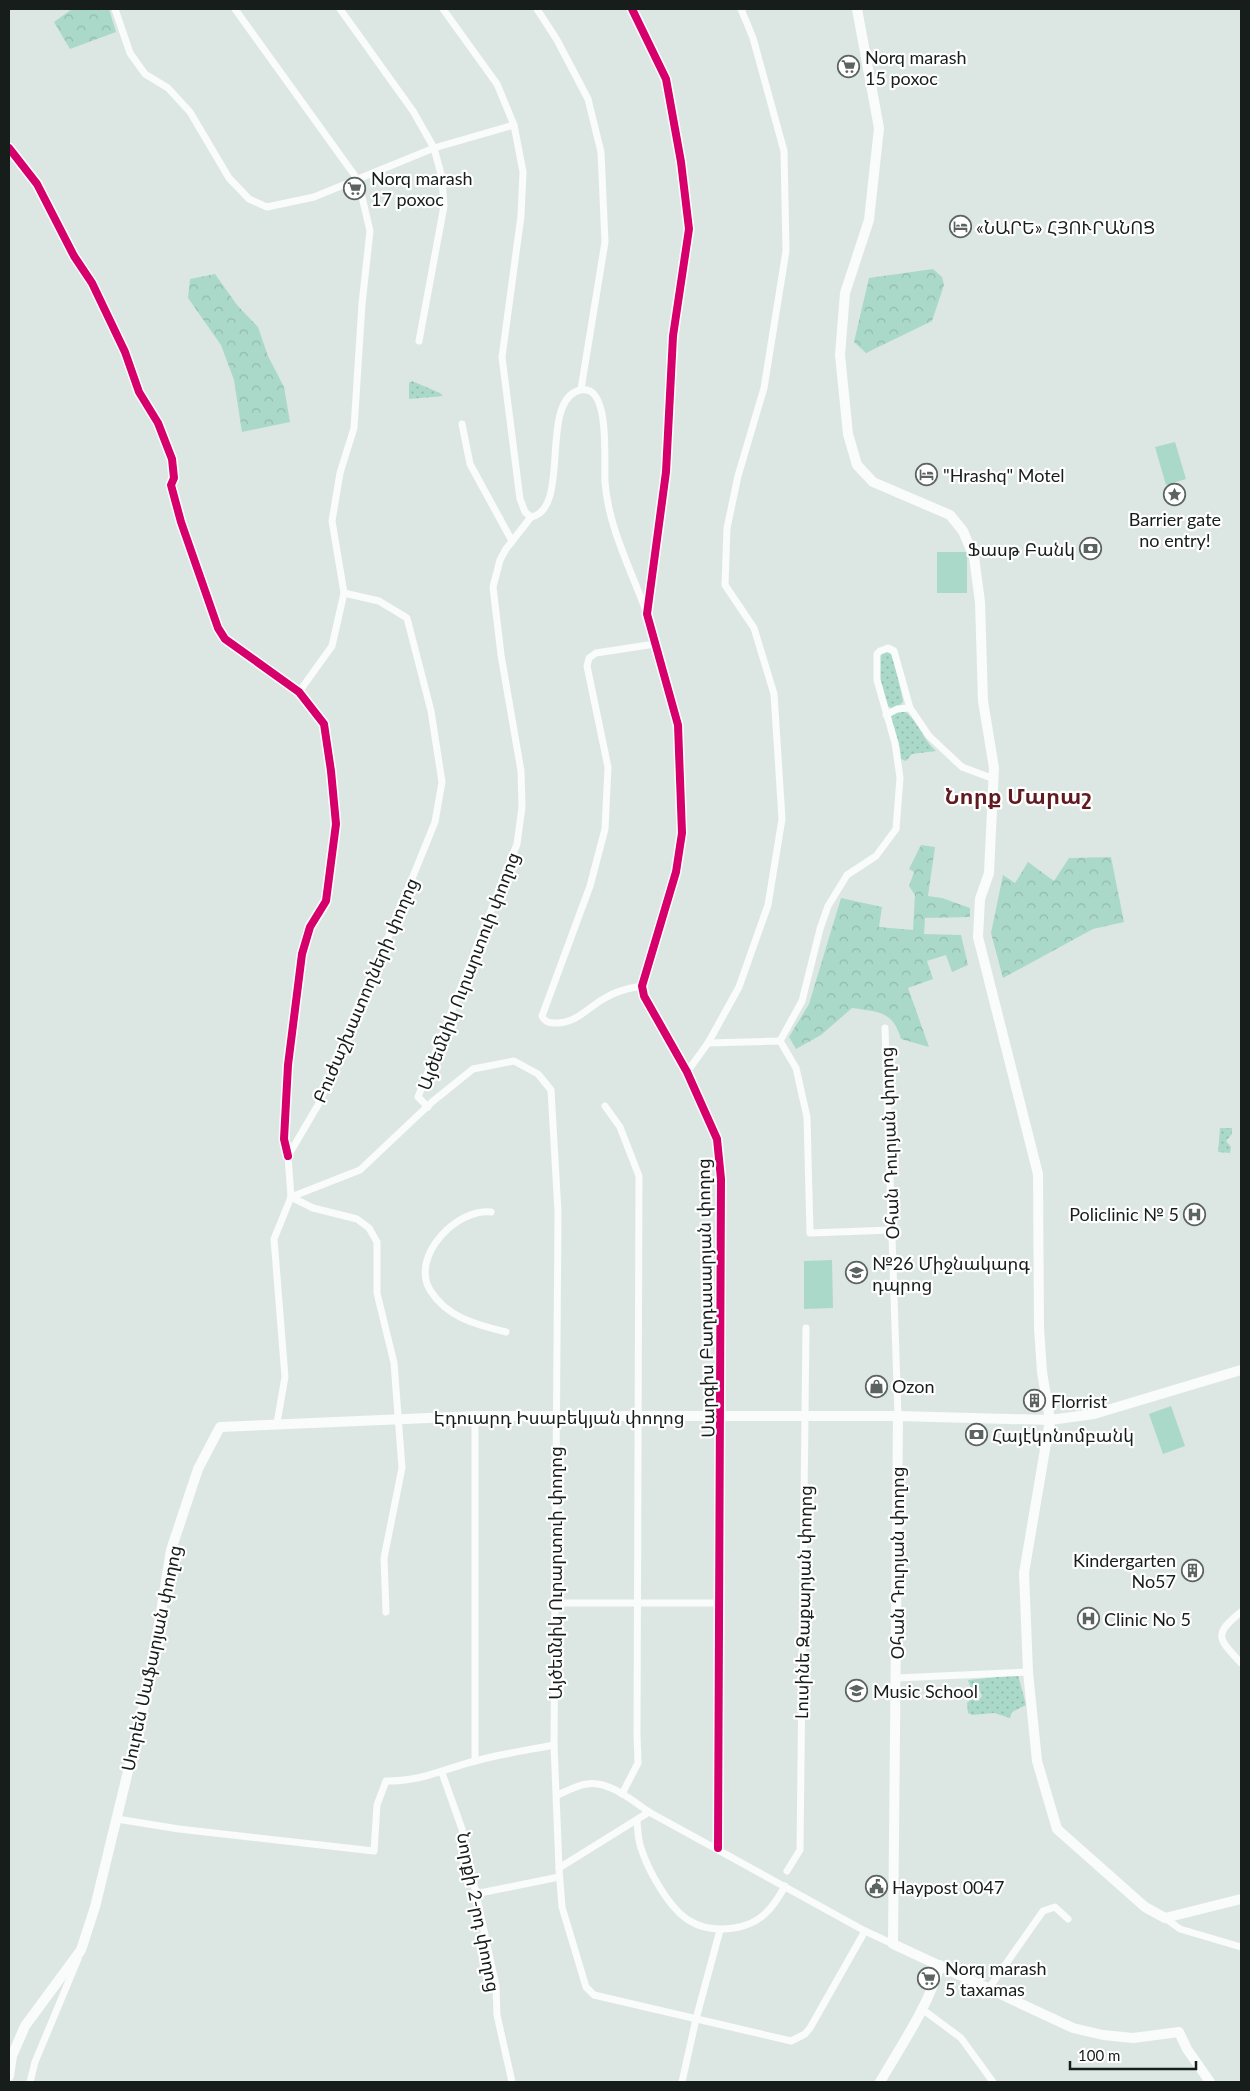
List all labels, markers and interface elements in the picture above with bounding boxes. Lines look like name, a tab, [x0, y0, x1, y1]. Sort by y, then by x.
place label: Norq marash 15 poxoc	[865, 46, 967, 89]
supermarket icon: Norq marash 15 poxoc	[837, 55, 861, 79]
place label: Norq marash 17 poxoc	[371, 167, 473, 210]
supermarket icon: Norq marash 17 poxoc	[343, 176, 367, 200]
hotel icon: «ՆԱՐԵ» ՀՅՈՒՐԱՆՈՑ	[948, 215, 972, 239]
place label: «ՆԱՐԵ» ՀՅՈՒՐԱՆՈՑ	[976, 216, 1155, 238]
hotel icon: "Hrashq" Motel	[915, 463, 939, 487]
place label: "Hrashq" Motel	[943, 464, 1064, 486]
place icon: Barrier gate no entry!	[1163, 482, 1187, 506]
place label: Barrier gate no entry!	[1129, 508, 1221, 551]
bank icon: Ֆասթ Բանկ	[1079, 537, 1103, 561]
place label: Ֆասթ Բանկ	[968, 538, 1075, 560]
district label: Նորք Մարաշ	[945, 782, 1091, 809]
street label: Այծեմնիկ Ուրարտուի փողոց	[412, 849, 524, 1093]
street label: Բուժաշխատողների փողոց	[308, 874, 422, 1106]
street label: Օհան Դուրյան փողոց	[875, 1046, 903, 1240]
street label: Սարգիս Բաղդասարյան փողոց	[692, 1158, 718, 1438]
hospital icon: Policlinic № 5	[1183, 1202, 1207, 1226]
place label: Policlinic № 5	[1069, 1203, 1179, 1225]
place label: №26 Միջնակարգ դպրոց	[872, 1252, 1030, 1295]
school or university icon: №26 Միջնակարգ դպրոց	[844, 1261, 868, 1285]
shop icon: Ozon	[864, 1374, 888, 1398]
place label: Ozon	[892, 1375, 934, 1397]
building icon: Florrist	[1023, 1389, 1047, 1413]
place label: Florrist	[1051, 1390, 1108, 1412]
street label: Էդուարդ Իսաբեկյան փողոց	[434, 1406, 684, 1428]
bank icon: Հայէկոնոմբանկ	[964, 1423, 988, 1447]
place label: Հայէկոնոմբանկ	[992, 1424, 1134, 1446]
street label: Այծեմնիկ Ուրարտուի փողոց	[544, 1446, 566, 1700]
street label: Օհան Դուրյան փողոց	[886, 1467, 908, 1659]
street label: Լուսինե Զաքարյան փողոց	[790, 1485, 816, 1719]
street label: Սուրեն Սաֆարյան փողոց	[116, 1543, 186, 1773]
place label: Kindergarten No57	[1073, 1549, 1176, 1592]
building icon: Kindergarten No57	[1180, 1558, 1204, 1582]
hospital icon: Clinic No 5	[1076, 1607, 1100, 1631]
place label: Clinic No 5	[1104, 1608, 1191, 1630]
school or university icon: Music School	[845, 1679, 869, 1703]
place label: Music School	[873, 1680, 978, 1702]
street label: Նորքի 2-րդ փողոց	[453, 1830, 505, 1994]
public building icon: Haypost 0047	[864, 1875, 888, 1899]
place label: Haypost 0047	[892, 1876, 1004, 1898]
place label: Norq marash 5 taxamas	[945, 1957, 1047, 2000]
supermarket icon: Norq marash 5 taxamas	[917, 1966, 941, 1990]
scale bar	[1070, 2038, 1196, 2070]
text: 100 m	[1078, 2046, 1120, 2064]

